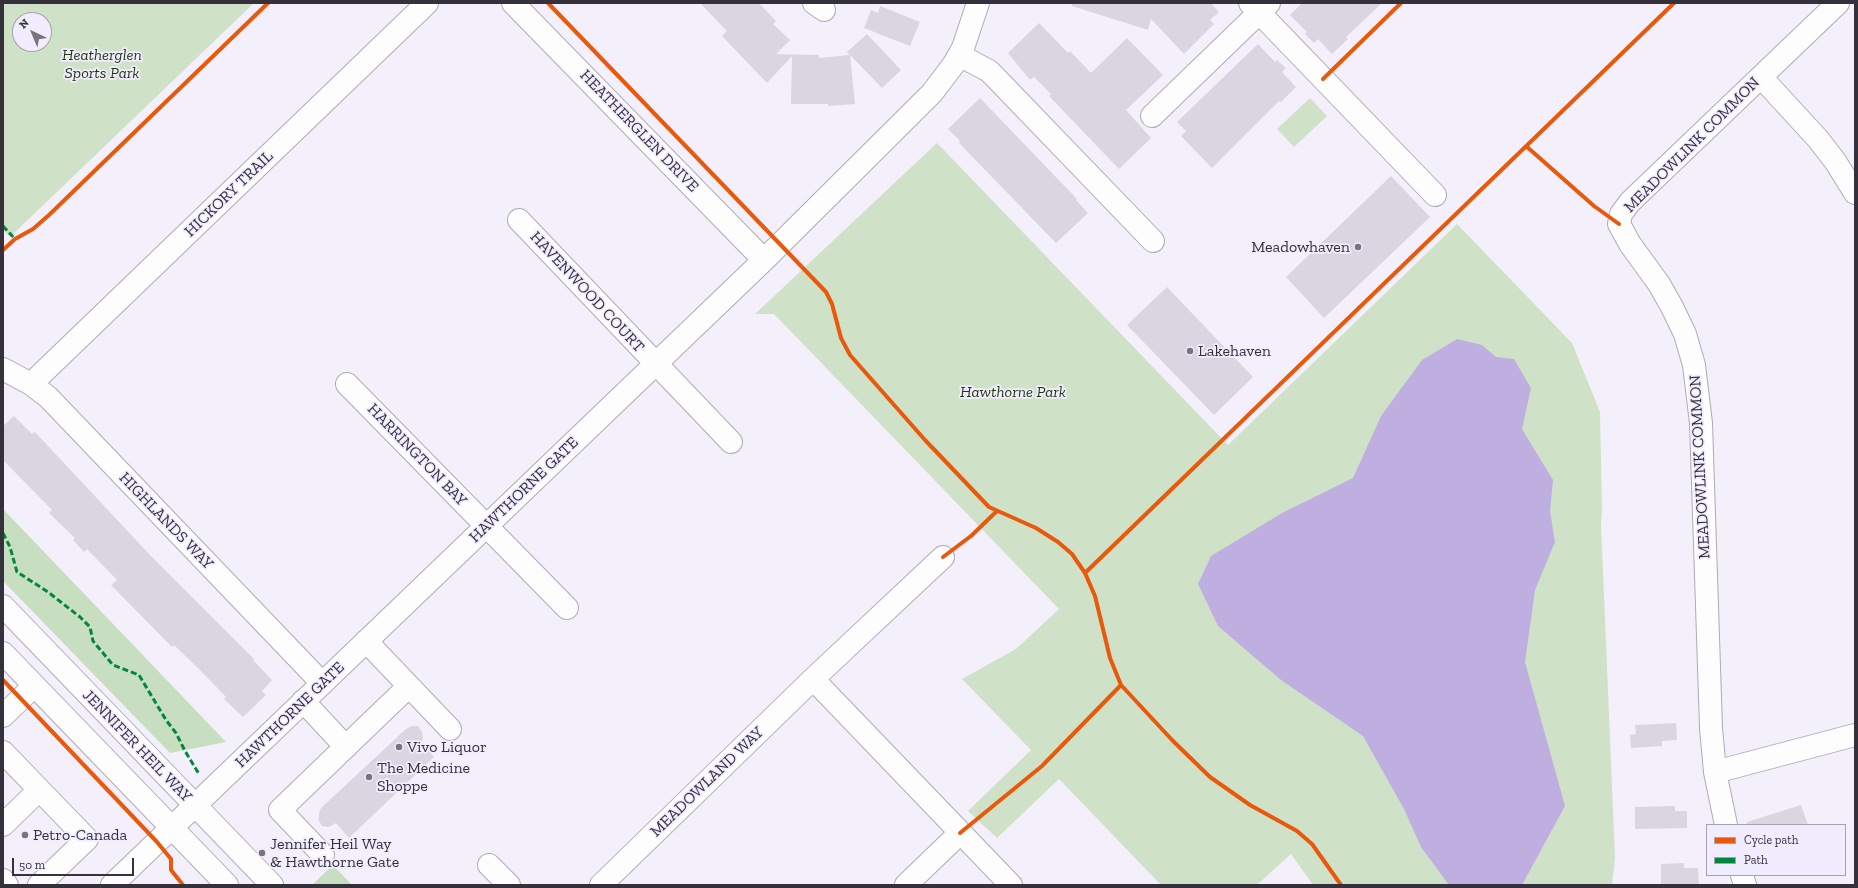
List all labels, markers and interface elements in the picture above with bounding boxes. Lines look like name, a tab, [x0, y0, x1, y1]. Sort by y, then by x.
north arrow	[12, 12, 52, 52]
text: N	[16, 16, 32, 31]
park label: Heatherglen Sports Park	[62, 45, 142, 83]
street label: HEATHERGLEN DRIVE	[576, 66, 702, 196]
street label: MEADOWLINK COMMON	[1620, 73, 1764, 217]
street label: HICKORY TRAIL	[181, 147, 277, 241]
street label: HAVENWOOD COURT	[526, 227, 648, 357]
place label: Meadowhaven	[1251, 237, 1350, 257]
marker: Meadowhaven	[1353, 242, 1363, 252]
place label: Lakehaven	[1198, 341, 1271, 361]
marker: Lakehaven	[1185, 346, 1195, 356]
street label: MEADOWLINK COMMON	[1686, 375, 1714, 559]
park label: Hawthorne Park	[960, 382, 1066, 402]
street label: HARRINGTON BAY	[363, 400, 471, 510]
street label: HAWTHORNE GATE	[465, 433, 583, 547]
street label: HIGHLANDS WAY	[115, 468, 217, 574]
street label: HAWTHORNE GATE	[231, 658, 349, 772]
street label: JENNIFER HEIL WAY	[78, 686, 196, 806]
street label: MEADOWLAND WAY	[646, 723, 768, 841]
place label: Vivo Liquor	[407, 737, 487, 757]
marker: Vivo Liquor	[394, 742, 404, 752]
place label: The Medicine Shoppe	[377, 758, 470, 796]
marker: The Medicine Shoppe	[364, 772, 374, 782]
legend	[1706, 824, 1846, 876]
place label: Petro-Canada	[33, 825, 127, 845]
marker: Petro-Canada	[20, 830, 30, 840]
text: Cycle path	[1744, 833, 1798, 847]
place label: Jennifer Heil Way & Hawthorne Gate	[270, 834, 399, 872]
marker: Jennifer Heil Way & Hawthorne Gate	[257, 848, 267, 858]
scale bar	[14, 850, 136, 876]
text: Path	[1744, 853, 1768, 867]
text: 50 m	[19, 858, 45, 872]

